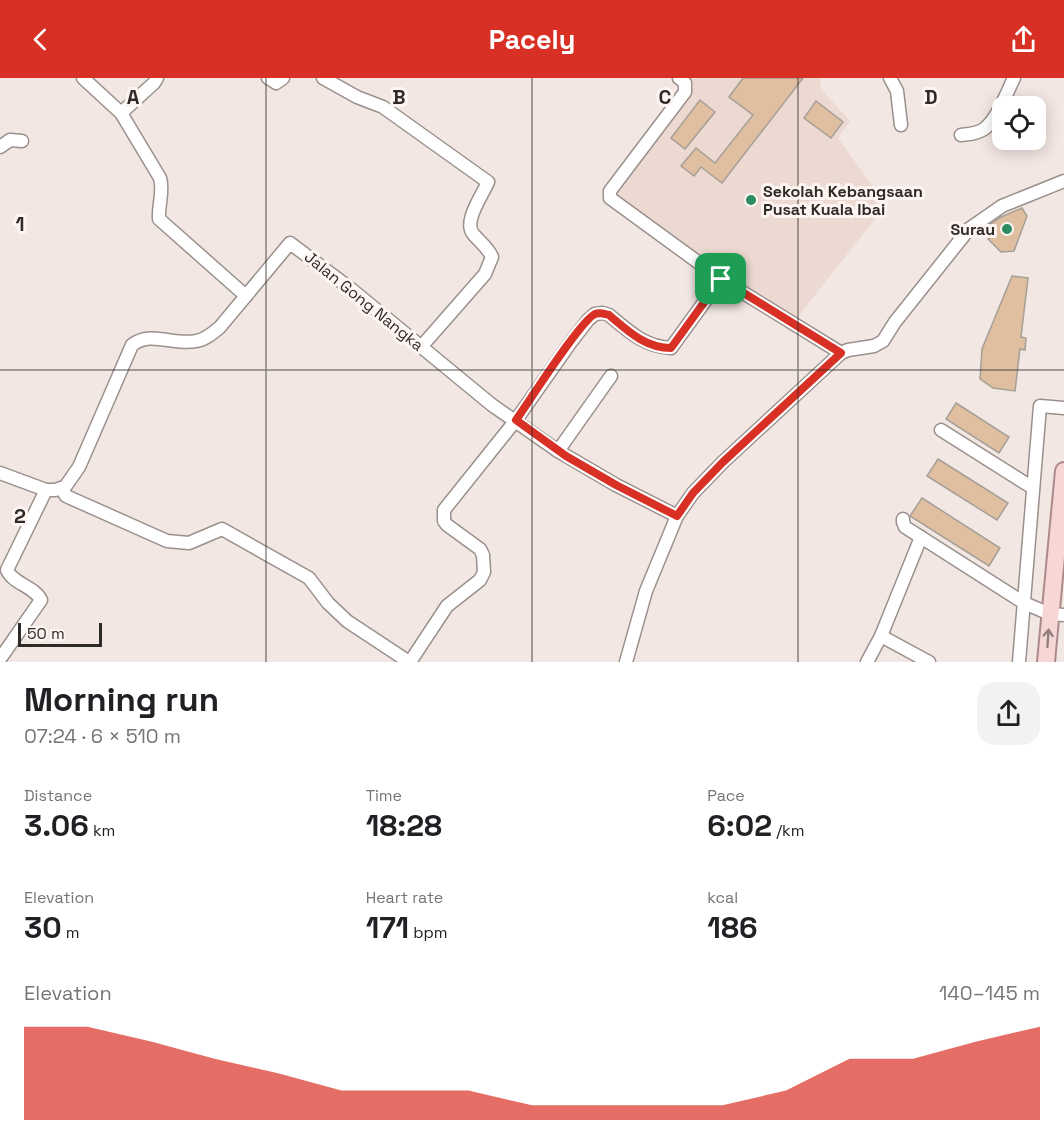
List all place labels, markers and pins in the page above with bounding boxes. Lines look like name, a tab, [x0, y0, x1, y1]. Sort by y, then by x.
place label: Sekolah Kebangsaan Pusat Kuala Ibai	[763, 181, 923, 220]
marker: Sekolah Kebangsaan Pusat Kuala Ibai	[744, 193, 758, 207]
place label: Surau	[950, 219, 995, 240]
marker: Surau	[1000, 222, 1014, 236]
pin	[695, 253, 746, 304]

